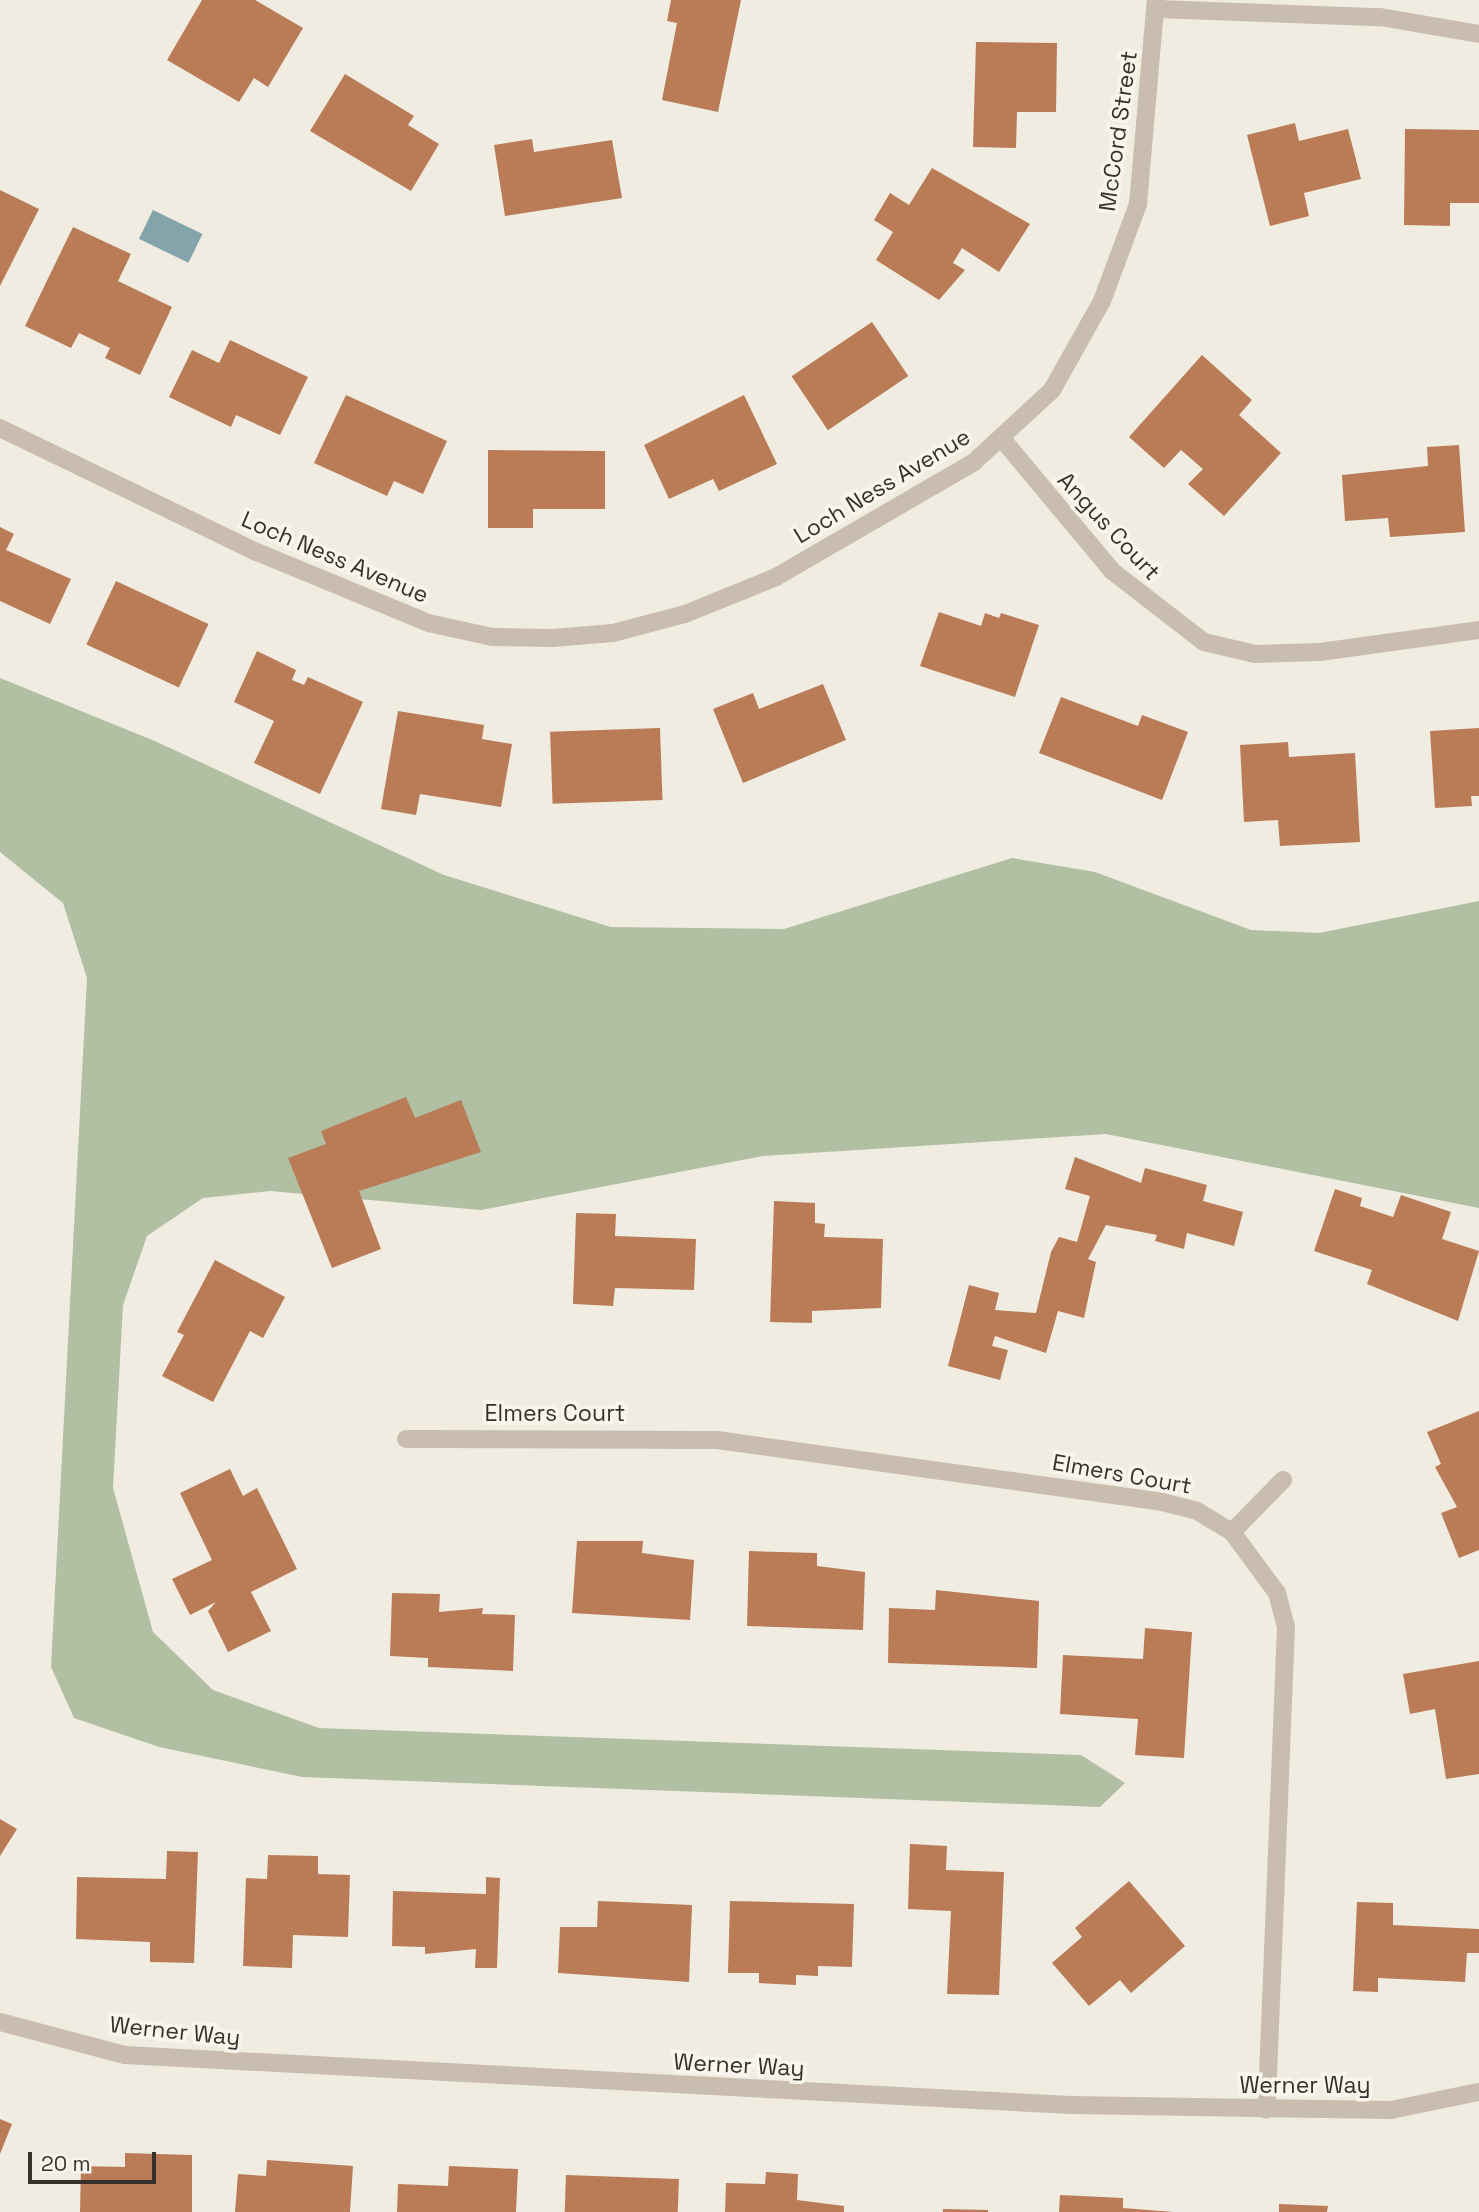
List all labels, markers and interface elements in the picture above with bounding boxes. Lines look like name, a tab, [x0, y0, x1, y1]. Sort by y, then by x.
street label: McCord Street	[1093, 49, 1143, 213]
street label: Loch Ness Avenue	[789, 422, 975, 550]
street label: Angus Court	[1052, 466, 1166, 586]
street label: Loch Ness Avenue	[237, 505, 433, 609]
street label: Elmers Court	[485, 1399, 625, 1427]
street label: Elmers Court	[1050, 1448, 1194, 1500]
street label: Werner Way	[108, 2010, 242, 2052]
street label: Werner Way	[673, 2048, 805, 2082]
street label: Werner Way	[1239, 2071, 1371, 2099]
scale bar	[32, 2138, 159, 2182]
text: 20 m	[41, 2150, 91, 2177]

